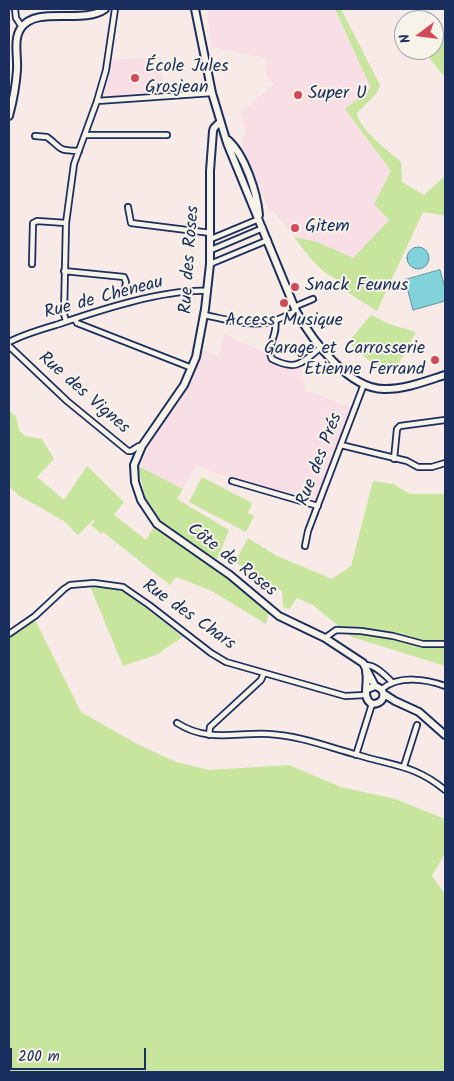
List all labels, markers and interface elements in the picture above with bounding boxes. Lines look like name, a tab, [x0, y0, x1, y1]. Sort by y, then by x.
north arrow	[394, 10, 444, 60]
text: N	[394, 32, 417, 46]
place label: École Jules Grosjean	[145, 57, 229, 100]
marker: École Jules Grosjean	[129, 72, 141, 84]
place label: Super U	[308, 84, 367, 106]
marker: Super U	[292, 89, 304, 101]
street label: Rue des Roses	[176, 205, 206, 315]
place label: Gitem	[305, 217, 350, 239]
marker: Gitem	[289, 222, 301, 234]
street label: Rue de Cheneau	[42, 273, 166, 325]
place label: Snack Feunus	[305, 276, 408, 298]
marker: Snack Feunus	[289, 281, 301, 293]
marker: Access Musique	[278, 297, 290, 309]
place label: Access Musique	[225, 311, 343, 333]
place label: Garage et Carrosserie Etienne Ferrand	[264, 339, 425, 382]
street label: Rue des Vignes	[33, 348, 133, 440]
marker: Garage et Carrosserie Etienne Ferrand	[429, 354, 441, 366]
street label: Rue des Prés	[293, 411, 349, 509]
street label: Côte de Roses	[182, 519, 280, 603]
street label: Rue des Chars	[137, 576, 239, 656]
scale bar	[12, 1038, 149, 1070]
text: 200 m	[18, 1045, 60, 1069]

